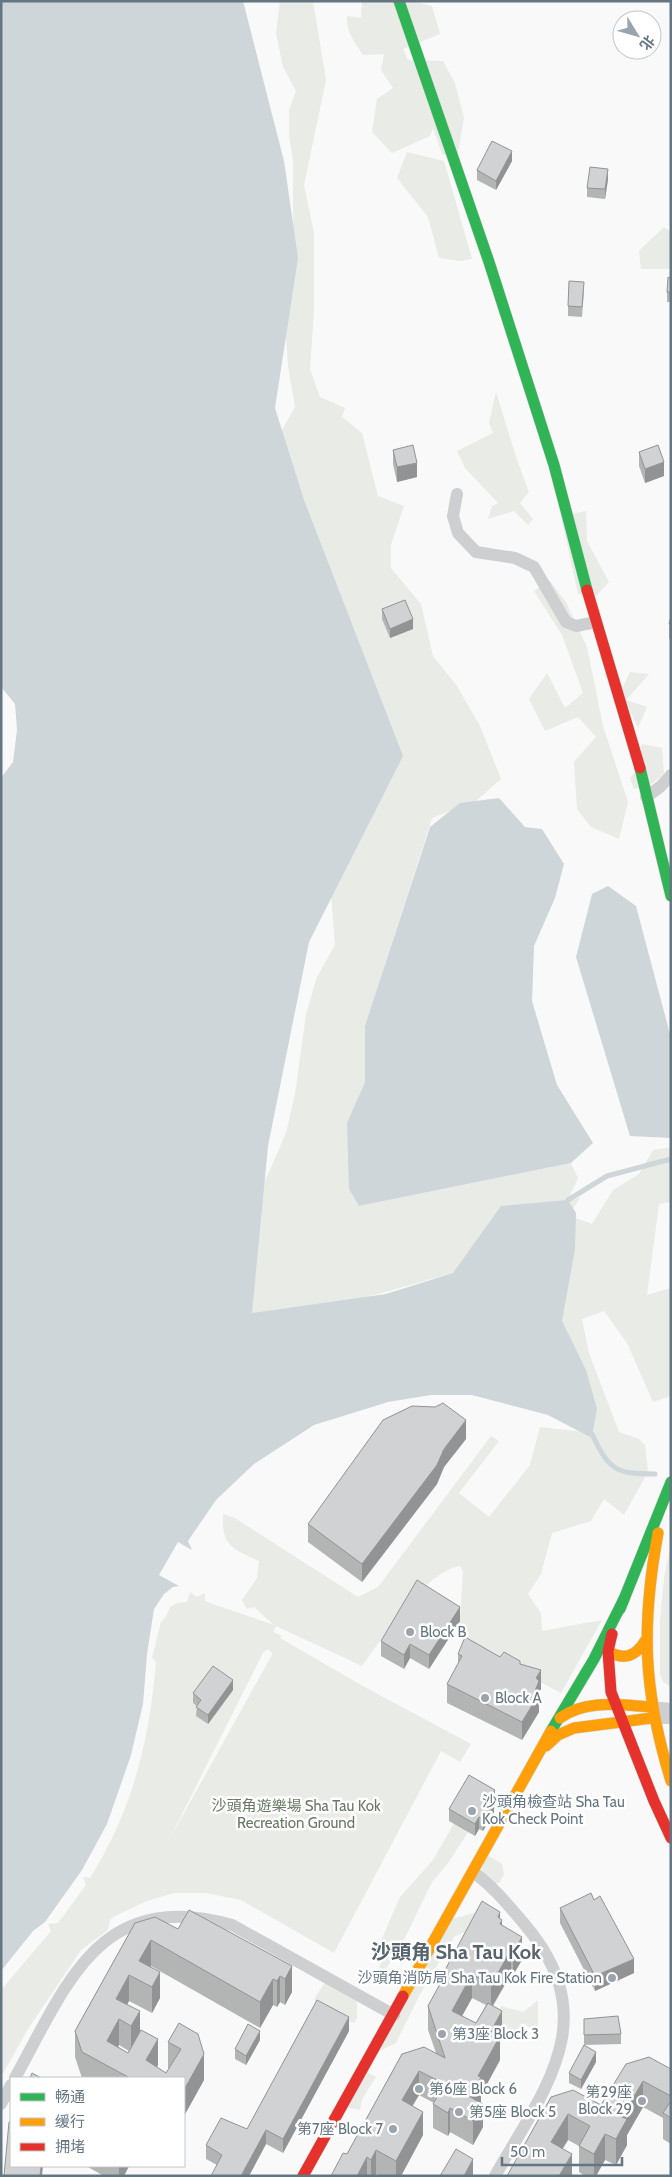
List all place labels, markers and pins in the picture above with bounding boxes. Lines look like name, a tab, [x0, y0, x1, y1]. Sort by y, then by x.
place label: Block B	[420, 1623, 466, 1641]
marker: Block B	[404, 1626, 416, 1638]
place label: Block A	[495, 1689, 542, 1707]
marker: Block A	[479, 1692, 491, 1704]
place label: 沙頭角檢查站 Sha Tau Kok Check Point	[482, 1793, 625, 1828]
marker: 沙頭角檢查站 Sha Tau Kok Check Point	[466, 1805, 478, 1817]
place label: 沙頭角消防局 Sha Tau Kok Fire Station	[357, 1969, 602, 1987]
marker: 沙頭角消防局 Sha Tau Kok Fire Station	[606, 1972, 618, 1984]
place label: 第3座 Block 3	[452, 2025, 539, 2043]
marker: 第3座 Block 3	[436, 2028, 448, 2040]
place label: 第6座 Block 6	[429, 2080, 517, 2098]
marker: 第6座 Block 6	[413, 2083, 425, 2095]
place label: 第29座 Block 29	[578, 2083, 632, 2118]
marker: 第29座 Block 29	[636, 2095, 648, 2107]
place label: 第5座 Block 5	[469, 2103, 556, 2121]
marker: 第5座 Block 5	[453, 2106, 465, 2118]
place label: 第7座 Block 7	[297, 2120, 383, 2138]
marker: 第7座 Block 7	[387, 2123, 399, 2135]

